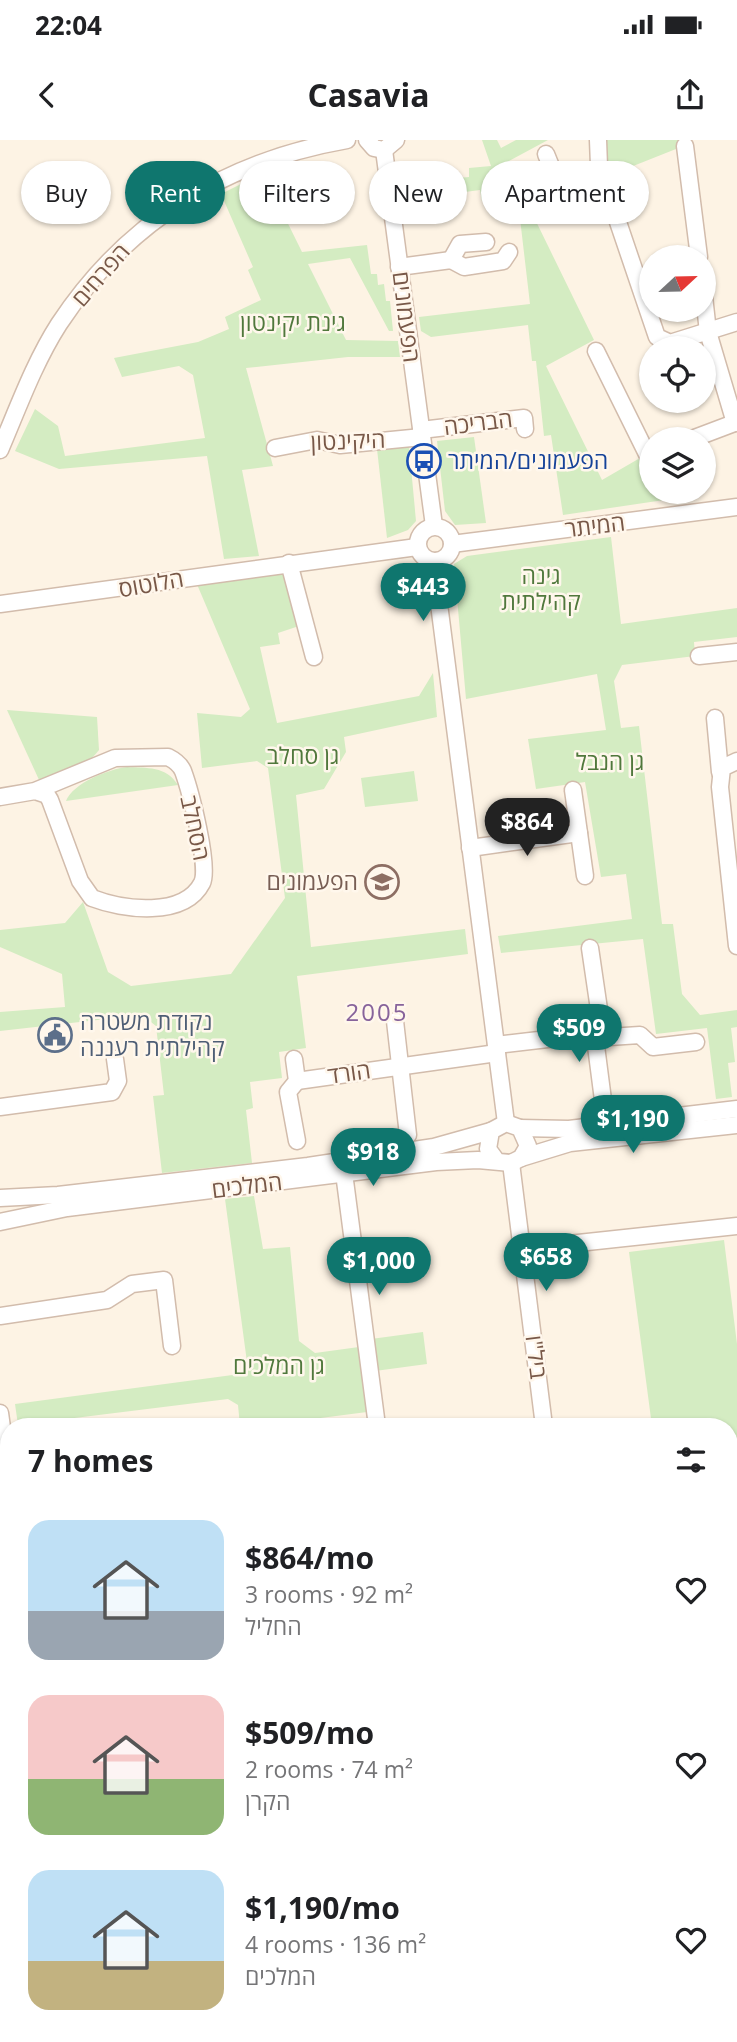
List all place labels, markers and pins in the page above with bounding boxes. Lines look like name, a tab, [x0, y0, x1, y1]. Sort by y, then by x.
bus stop icon: הפעמונים/המיתר	[405, 442, 443, 480]
place label: הפעמונים/המיתר	[448, 444, 608, 476]
pin: $443	[382, 564, 464, 623]
pin: $864	[486, 798, 568, 858]
school or university icon: הפעמונים	[363, 863, 401, 901]
place label: הפעמונים	[266, 865, 358, 897]
pin: $509	[538, 1004, 620, 1064]
place label: נקודת משטרה קהילתית רעננה	[80, 1005, 225, 1063]
public building icon: נקודת משטרה קהילתית רעננה	[36, 1016, 74, 1054]
pin: $1,190	[576, 1096, 690, 1155]
pin: $918	[332, 1128, 414, 1188]
pin: $658	[505, 1234, 587, 1293]
pin: $1,000	[322, 1238, 436, 1297]

